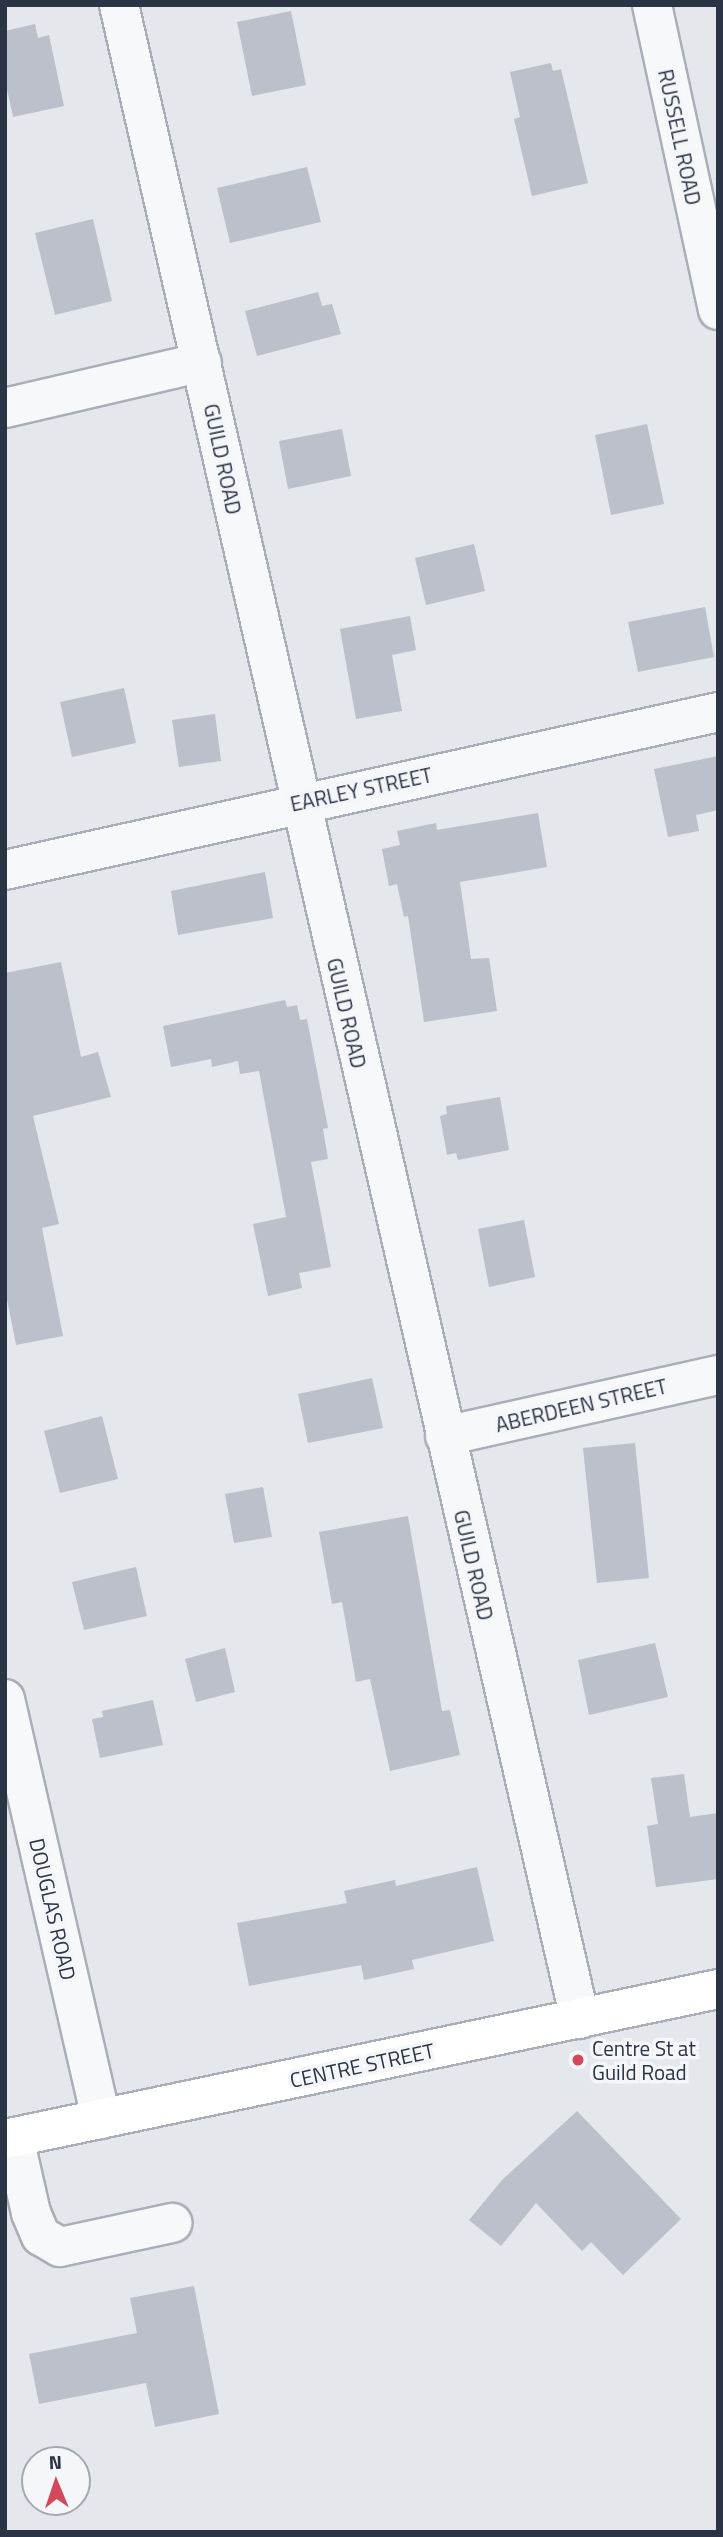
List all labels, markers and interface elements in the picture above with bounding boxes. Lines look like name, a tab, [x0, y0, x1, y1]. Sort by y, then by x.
street label: RUSSELL ROAD	[653, 67, 707, 207]
street label: GUILD ROAD	[199, 401, 247, 517]
street label: EARLEY STREET	[288, 762, 434, 816]
street label: GUILD ROAD	[322, 955, 372, 1071]
street label: ABERDEEN STREET	[493, 1373, 669, 1437]
street label: GUILD ROAD	[449, 1507, 499, 1623]
street label: DOUGLAS ROAD	[24, 1836, 82, 1982]
place label: Centre St at Guild Road	[592, 2035, 696, 2085]
street label: CENTRE STREET	[287, 2037, 437, 2093]
marker: Centre St at Guild Road	[570, 2052, 586, 2068]
north arrow	[21, 2446, 91, 2516]
text: N	[48, 2447, 62, 2476]

